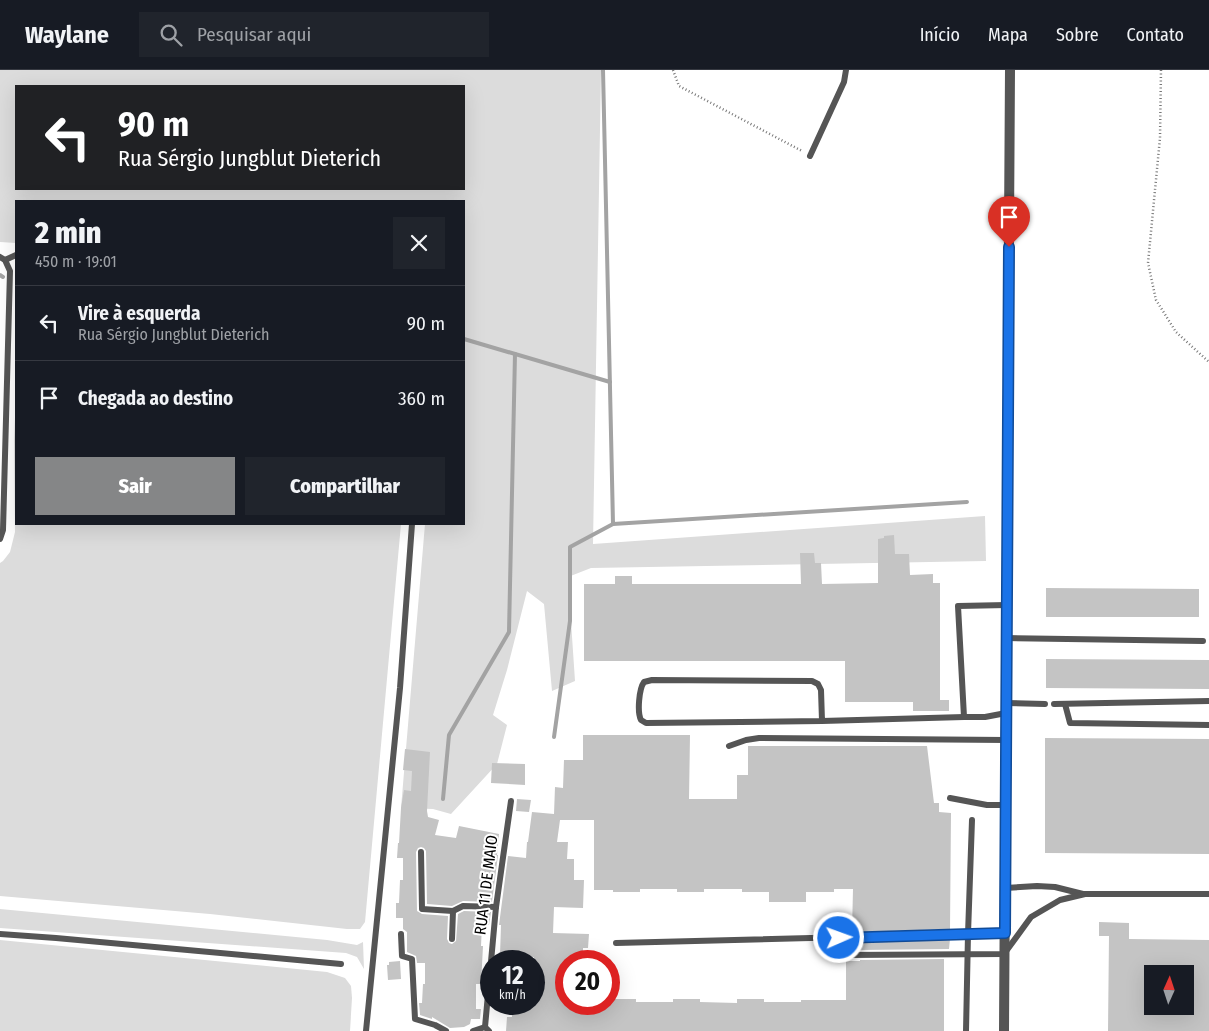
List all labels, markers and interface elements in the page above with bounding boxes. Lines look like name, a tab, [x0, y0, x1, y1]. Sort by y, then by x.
search box	[139, 12, 489, 57]
text: Waylane	[25, 21, 109, 49]
icon: search	[157, 21, 185, 49]
text: Pesquisar aqui	[197, 23, 311, 46]
text: Início	[920, 24, 960, 46]
text: Mapa	[988, 24, 1028, 46]
text: Sobre	[1056, 24, 1099, 46]
text: Contato	[1127, 24, 1184, 46]
text: 90 m	[118, 103, 189, 145]
icon: left	[35, 105, 100, 170]
text: Rua Sérgio Jungblut Dieterich	[118, 145, 381, 172]
pin	[988, 196, 1030, 247]
icon: arrive	[995, 203, 1023, 231]
text: 2 min	[35, 215, 101, 251]
button: close	[393, 217, 445, 269]
text: 450 m · 19:01	[35, 252, 117, 271]
text: Vire à esquerda	[78, 302, 200, 325]
icon: left	[35, 309, 63, 337]
text: 90 m	[407, 312, 445, 335]
text: Rua Sérgio Jungblut Dieterich	[78, 325, 269, 344]
icon: arrive	[35, 384, 63, 412]
text: Chegada ao destino	[78, 387, 233, 410]
text: 360 m	[398, 387, 445, 410]
button: Sair	[35, 457, 235, 515]
button: Compartilhar	[245, 457, 445, 515]
street label: RUA 11 DE MAIO	[470, 834, 502, 936]
position arrow	[812, 911, 864, 963]
speed limit sign: 20	[555, 950, 620, 1015]
text: 12	[501, 961, 524, 991]
north arrow	[1144, 965, 1194, 1015]
map controls	[1144, 965, 1194, 1015]
text: km/h	[499, 988, 526, 1002]

